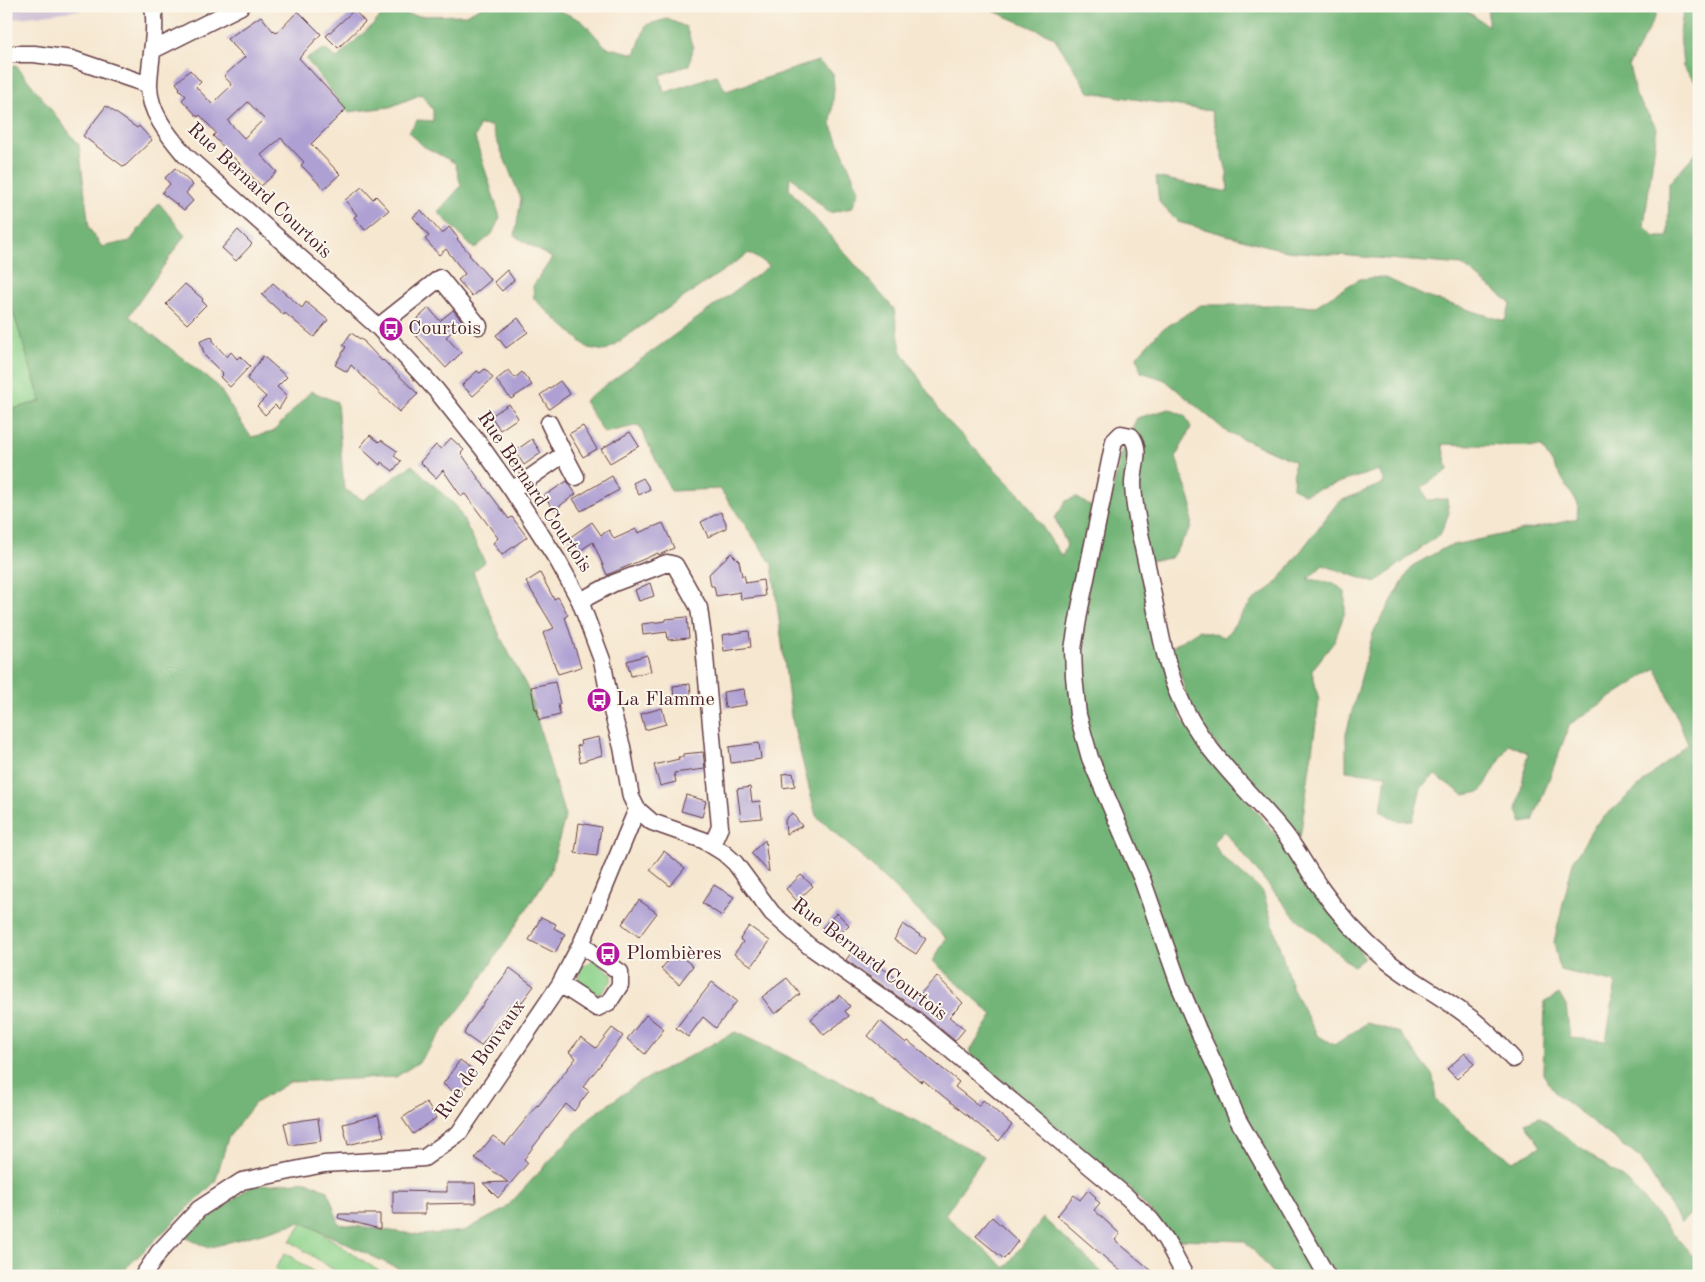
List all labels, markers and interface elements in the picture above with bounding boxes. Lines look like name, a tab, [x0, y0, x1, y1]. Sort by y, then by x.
street label: Rue Bernard Courtois	[183, 119, 335, 263]
bus stop icon: Courtois	[378, 316, 404, 342]
place label: Courtois	[408, 319, 481, 339]
street label: Rue Bernard Courtois	[473, 408, 595, 576]
bus stop icon: La Flamme	[586, 687, 612, 713]
place label: La Flamme	[616, 690, 715, 710]
street label: Rue Bernard Courtois	[787, 895, 951, 1025]
bus stop icon: Plombières	[595, 941, 621, 967]
place label: Plombières	[626, 944, 722, 964]
street label: Rue de Bonvaux	[433, 997, 529, 1123]

